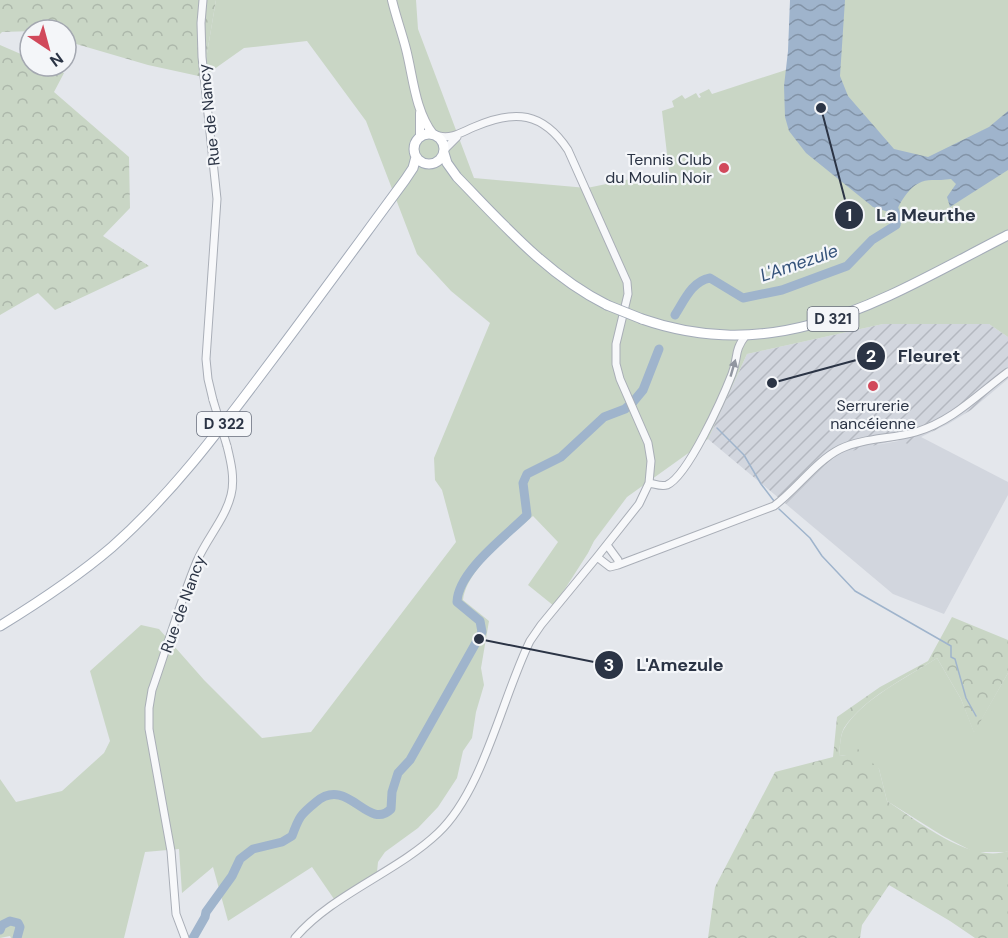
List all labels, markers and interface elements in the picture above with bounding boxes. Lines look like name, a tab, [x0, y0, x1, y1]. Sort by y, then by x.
north arrow	[18, 18, 78, 78]
text: N	[46, 48, 67, 72]
street label: Rue de Nancy	[193, 63, 225, 167]
place label: Tennis Club du Moulin Noir	[605, 149, 712, 188]
marker: Tennis Club du Moulin Noir	[717, 161, 731, 175]
callout: La Meurthe	[834, 197, 988, 233]
text: 1	[846, 203, 852, 227]
text: La Meurthe	[876, 203, 976, 227]
water label: L'Amezule	[757, 238, 841, 288]
road number: D 321	[808, 307, 858, 331]
callout: Fleuret	[856, 338, 972, 374]
text: 2	[866, 344, 876, 368]
text: Fleuret	[898, 344, 960, 368]
one-way arrow	[729, 359, 738, 377]
marker: Serrurerie nancéienne	[866, 379, 880, 393]
place label: Serrurerie nancéienne	[830, 395, 916, 434]
road number: D 322	[197, 412, 251, 436]
street label: Rue de Nancy	[156, 552, 210, 656]
callout: L'Amezule	[594, 647, 736, 683]
text: 3	[604, 653, 614, 677]
text: L'Amezule	[636, 653, 724, 677]

